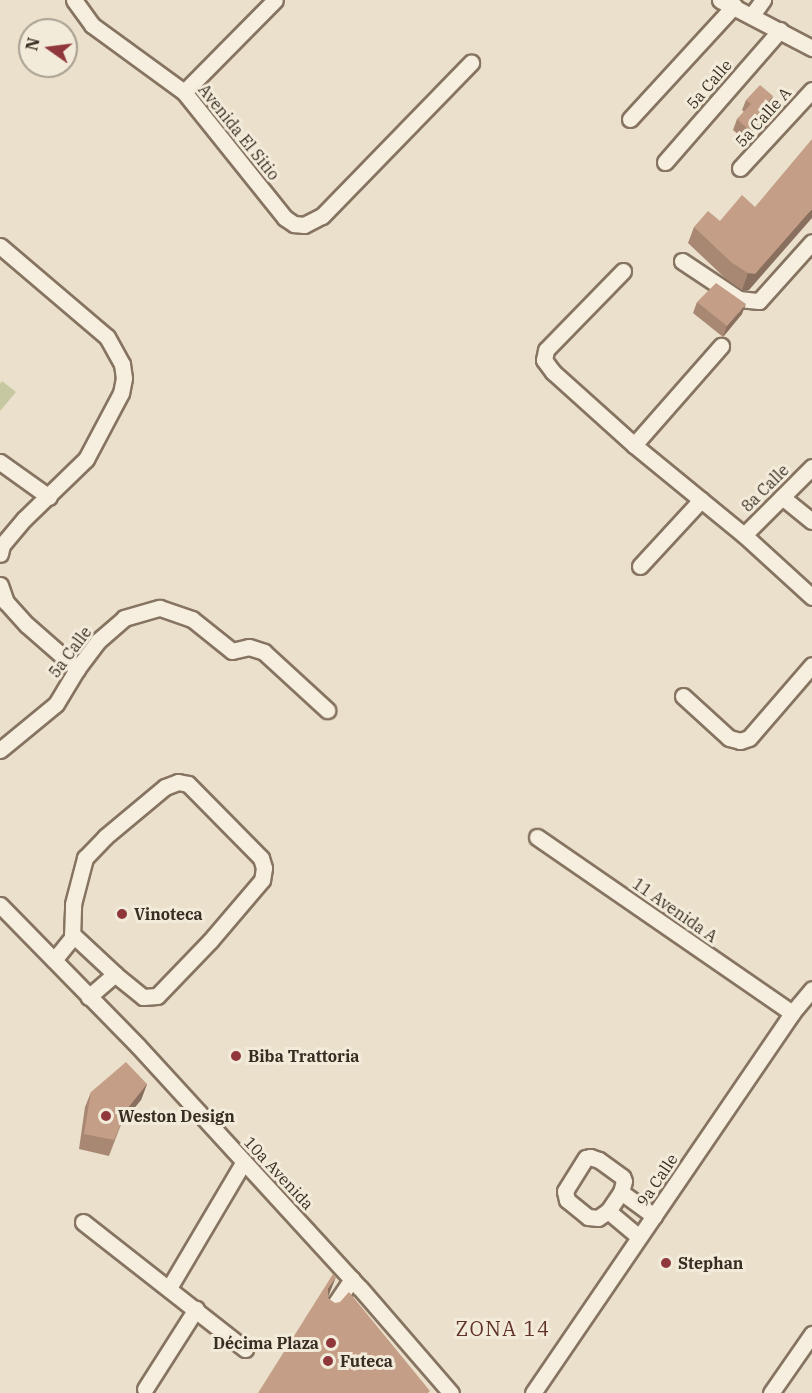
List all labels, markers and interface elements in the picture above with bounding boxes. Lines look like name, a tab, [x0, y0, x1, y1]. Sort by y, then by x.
north arrow	[18, 18, 78, 78]
text: N	[21, 36, 44, 53]
street label: 5a Calle	[682, 55, 736, 113]
street label: Avenida El Sitio	[194, 80, 284, 184]
street label: 5a Calle A	[731, 83, 795, 151]
street label: 8a Calle	[737, 460, 793, 516]
street label: 5a Calle	[45, 623, 95, 681]
street label: 11 Avenida A	[629, 874, 721, 946]
place label: Vinoteca	[134, 904, 203, 924]
marker: Vinoteca	[115, 907, 129, 921]
place label: Biba Trattoria	[248, 1046, 360, 1066]
marker: Biba Trattoria	[229, 1049, 243, 1063]
place label: Weston Design	[118, 1106, 235, 1126]
marker: Weston Design	[99, 1109, 113, 1123]
street label: 10a Avenida	[240, 1132, 318, 1214]
street label: 9a Calle	[632, 1150, 682, 1210]
place label: Stephan	[678, 1253, 743, 1273]
marker: Stephan	[659, 1256, 673, 1270]
district label: ZONA 14	[456, 1316, 550, 1340]
place label: Décima Plaza	[213, 1333, 319, 1353]
marker: Décima Plaza	[324, 1336, 338, 1350]
place label: Futeca	[340, 1351, 393, 1371]
marker: Futeca	[321, 1354, 335, 1368]

